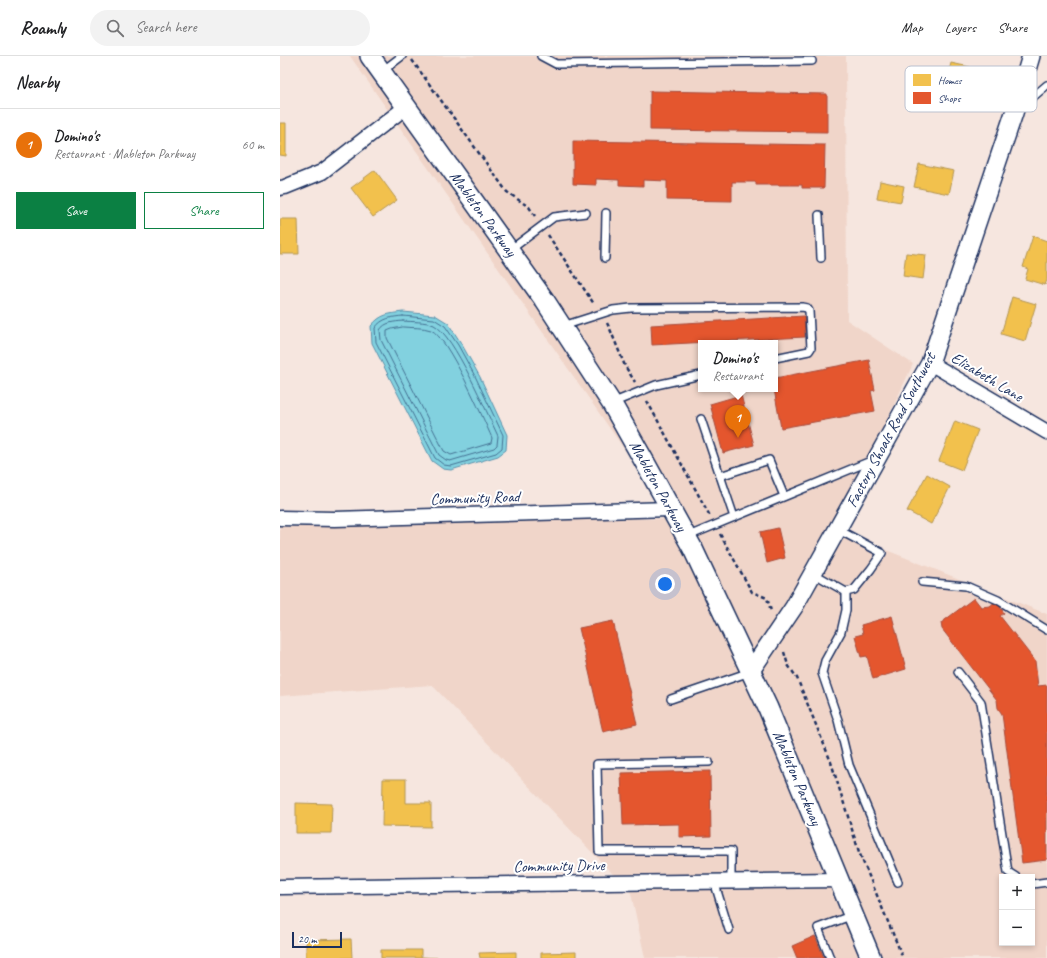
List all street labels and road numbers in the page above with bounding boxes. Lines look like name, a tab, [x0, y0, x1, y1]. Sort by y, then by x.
street label: Mableton Parkway	[445, 167, 522, 262]
street label: Factory Shoals Road Southwest	[842, 348, 941, 511]
street label: Elizabeth Lane	[947, 348, 1028, 407]
street label: Mableton Parkway	[625, 437, 692, 536]
street label: Community Road	[430, 486, 523, 510]
street label: Mableton Parkway	[768, 728, 827, 830]
street label: Community Drive	[513, 855, 607, 877]

